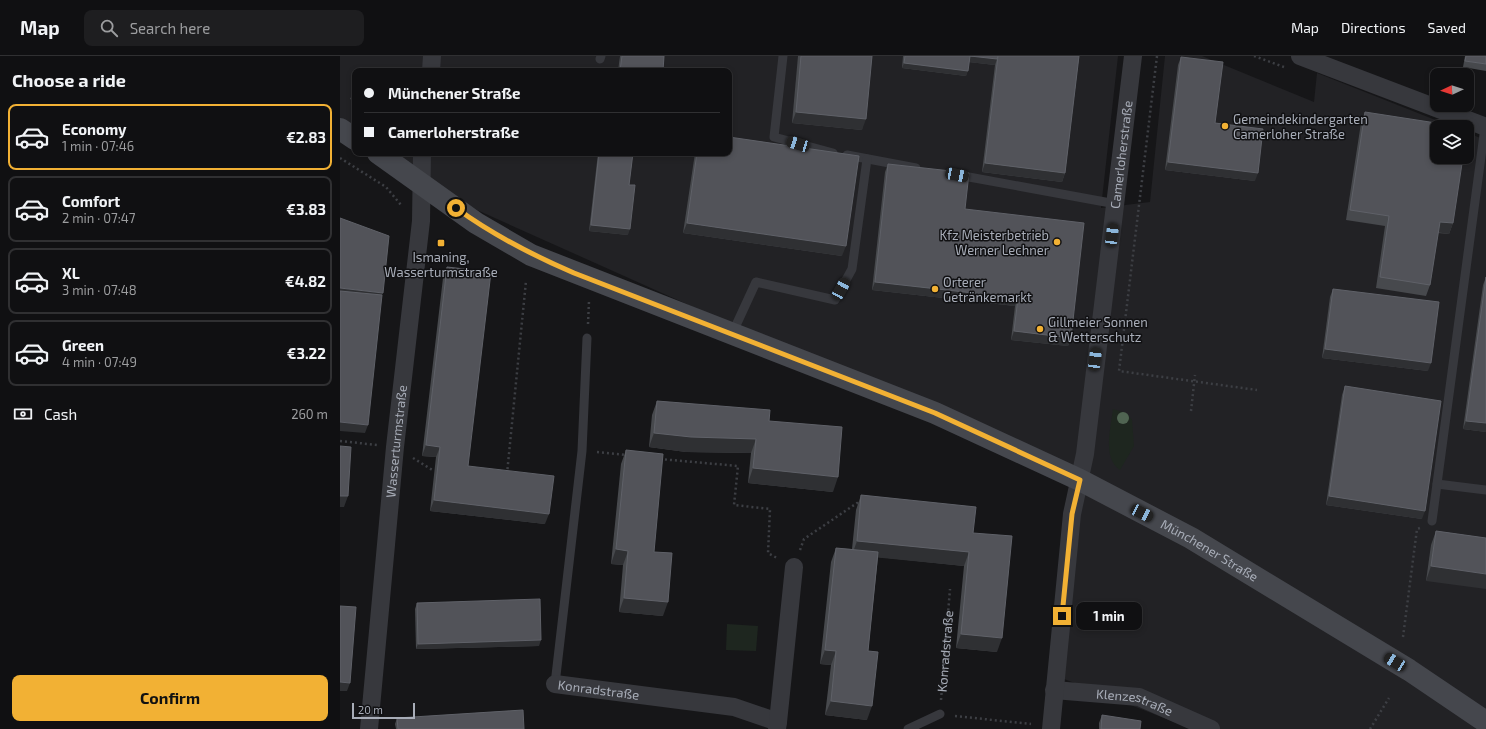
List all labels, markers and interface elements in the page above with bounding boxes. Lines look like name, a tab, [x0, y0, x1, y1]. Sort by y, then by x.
search box	[84, 10, 364, 46]
text: Map	[20, 16, 60, 39]
icon: search	[98, 17, 120, 39]
text: Search here	[130, 19, 210, 37]
text: Map	[1291, 19, 1319, 36]
text: Directions	[1341, 19, 1406, 36]
text: Saved	[1428, 19, 1466, 36]
north arrow	[1430, 68, 1474, 112]
map controls	[1430, 68, 1474, 164]
text: Choose a ride	[12, 69, 126, 91]
text: Münchener Straße	[388, 84, 520, 102]
street label: Camerloherstraße	[1107, 100, 1136, 210]
place label: Gemeindekindergarten Camerloher Straße	[1233, 111, 1368, 142]
icon: car	[14, 119, 50, 155]
text: Economy	[62, 120, 127, 138]
button: layers	[1430, 120, 1474, 164]
marker: Gemeindekindergarten Camerloher Straße	[1220, 121, 1230, 131]
text: Camerloherstraße	[388, 123, 519, 141]
text: €2.83	[286, 128, 326, 146]
car	[785, 135, 811, 153]
text: 1 min · 07:46	[62, 138, 134, 154]
car	[944, 167, 970, 183]
icon: car	[14, 191, 50, 227]
text: Comfort	[62, 192, 120, 210]
route start	[447, 199, 465, 217]
text: €3.83	[286, 200, 326, 218]
text: 2 min · 07:47	[62, 210, 135, 226]
car	[1105, 222, 1119, 248]
place label: Kfz Meisterbetrieb Werner Lechner	[939, 227, 1049, 258]
marker: Kfz Meisterbetrieb Werner Lechner	[1052, 237, 1062, 247]
marker: Ismaning, Wasserturmstraße	[436, 238, 446, 248]
place label: Ismaning, Wasserturmstraße	[384, 249, 498, 280]
icon: car	[14, 263, 50, 299]
text: XL	[62, 264, 80, 282]
text: €4.82	[285, 272, 326, 290]
place label: Orterer Getränkemarkt	[943, 274, 1032, 305]
car	[830, 276, 852, 302]
text: 3 min · 07:48	[62, 282, 137, 298]
marker: Orterer Getränkemarkt	[930, 284, 940, 294]
place label: Gillmeier Sonnen & Wetterschutz	[1048, 314, 1148, 345]
marker: Gillmeier Sonnen & Wetterschutz	[1035, 324, 1045, 334]
icon: car	[14, 335, 50, 371]
text: Green	[62, 336, 104, 354]
text: €3.22	[287, 344, 326, 362]
car	[1088, 346, 1102, 372]
text: 4 min · 07:49	[62, 354, 137, 370]
street label: Wasserturmstraße	[382, 384, 410, 498]
icon: cash	[12, 403, 34, 425]
text: Cash	[44, 405, 77, 423]
text: 260 m	[291, 406, 328, 422]
car	[1129, 502, 1155, 524]
street label: Münchener Straße	[1158, 516, 1261, 585]
callout: 1 min	[1076, 602, 1142, 630]
route end	[1053, 607, 1071, 625]
text: 1 min	[1093, 608, 1125, 624]
street label: Konradstraße	[934, 610, 956, 693]
car	[1382, 651, 1408, 673]
button: Confirm	[12, 675, 328, 721]
street label: Konradstraße	[557, 676, 640, 703]
street label: Klenzestraße	[1095, 685, 1176, 719]
scale bar	[352, 701, 415, 720]
text: 20 m	[358, 703, 383, 716]

